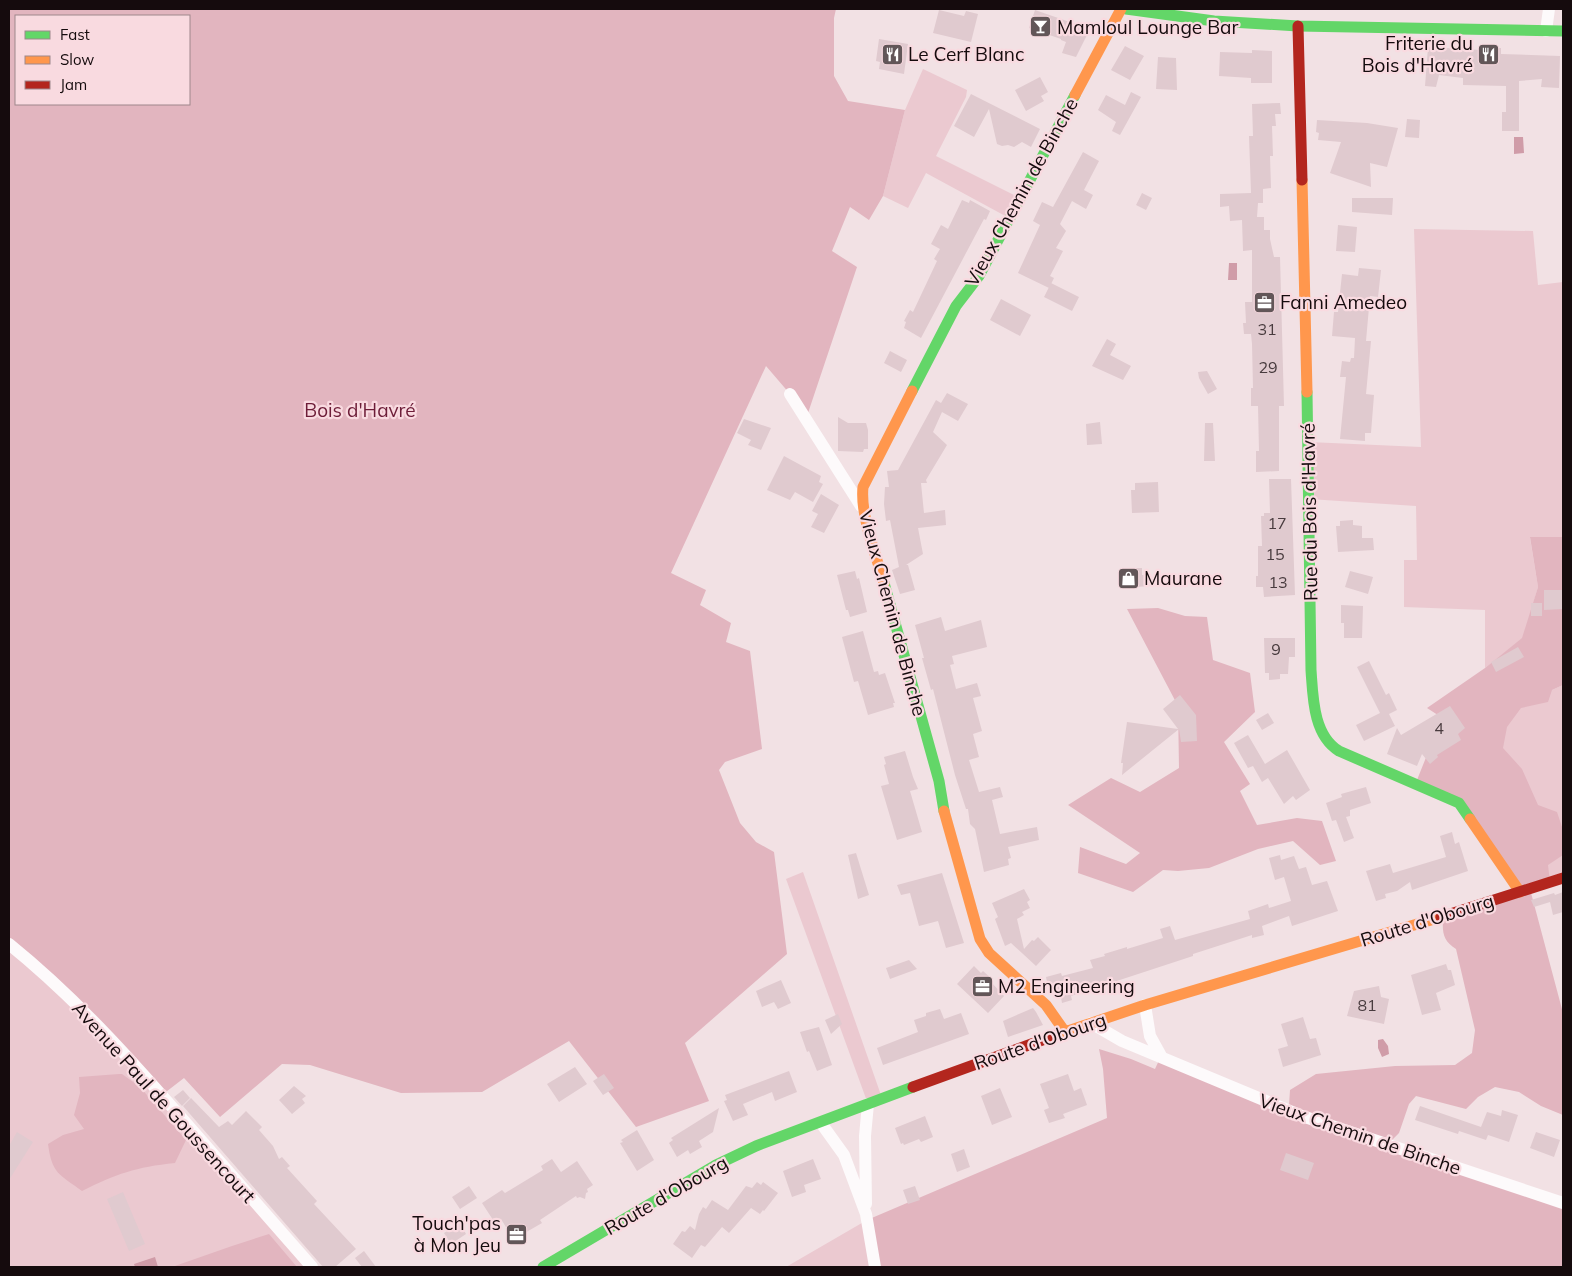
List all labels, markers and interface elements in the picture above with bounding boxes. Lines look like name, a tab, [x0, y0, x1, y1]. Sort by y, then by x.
legend	[15, 15, 190, 105]
bar icon: Mamloul Lounge Bar	[1029, 15, 1053, 39]
place label: Mamloul Lounge Bar	[1057, 15, 1238, 39]
text: Fast	[60, 25, 90, 44]
place label: Friterie du Bois d'Havré	[1362, 31, 1473, 77]
restaurant icon: Le Cerf Blanc	[880, 42, 904, 66]
place label: Le Cerf Blanc	[908, 42, 1024, 66]
restaurant icon: Friterie du Bois d'Havré	[1477, 42, 1501, 66]
text: Slow	[60, 50, 94, 69]
text: Jam	[60, 75, 87, 94]
street label: Vieux Chemin de Binche	[959, 93, 1083, 291]
office icon: Fanni Amedeo	[1252, 290, 1276, 314]
place label: Fanni Amedeo	[1280, 290, 1407, 314]
house number: 31	[1257, 319, 1277, 339]
house number: 29	[1258, 357, 1278, 377]
park label: Bois d'Havré	[304, 398, 416, 422]
street label: Rue du Bois d'Havré	[1295, 423, 1323, 601]
street label: Vieux Chemin de Binche	[854, 507, 932, 719]
house number: 17	[1267, 513, 1287, 533]
house number: 15	[1265, 544, 1285, 564]
shop icon: Maurane	[1116, 566, 1140, 590]
place label: Maurane	[1144, 566, 1222, 590]
house number: 13	[1268, 572, 1288, 592]
house number: 9	[1271, 639, 1281, 659]
house number: 4	[1434, 718, 1444, 738]
street label: Route d'Obourg	[1357, 888, 1497, 952]
office icon: M2 Engineering	[970, 974, 994, 998]
place label: M2 Engineering	[998, 974, 1135, 998]
house number: 81	[1357, 995, 1377, 1015]
street label: Avenue Paul de Goussencourt	[67, 996, 261, 1208]
street label: Route d'Obourg	[971, 1007, 1109, 1075]
street label: Vieux Chemin de Binche	[1256, 1088, 1464, 1180]
street label: Route d'Obourg	[600, 1150, 732, 1240]
place label: Touch'pas à Mon Jeu	[412, 1211, 501, 1257]
office icon: Touch'pas à Mon Jeu	[505, 1222, 529, 1246]

